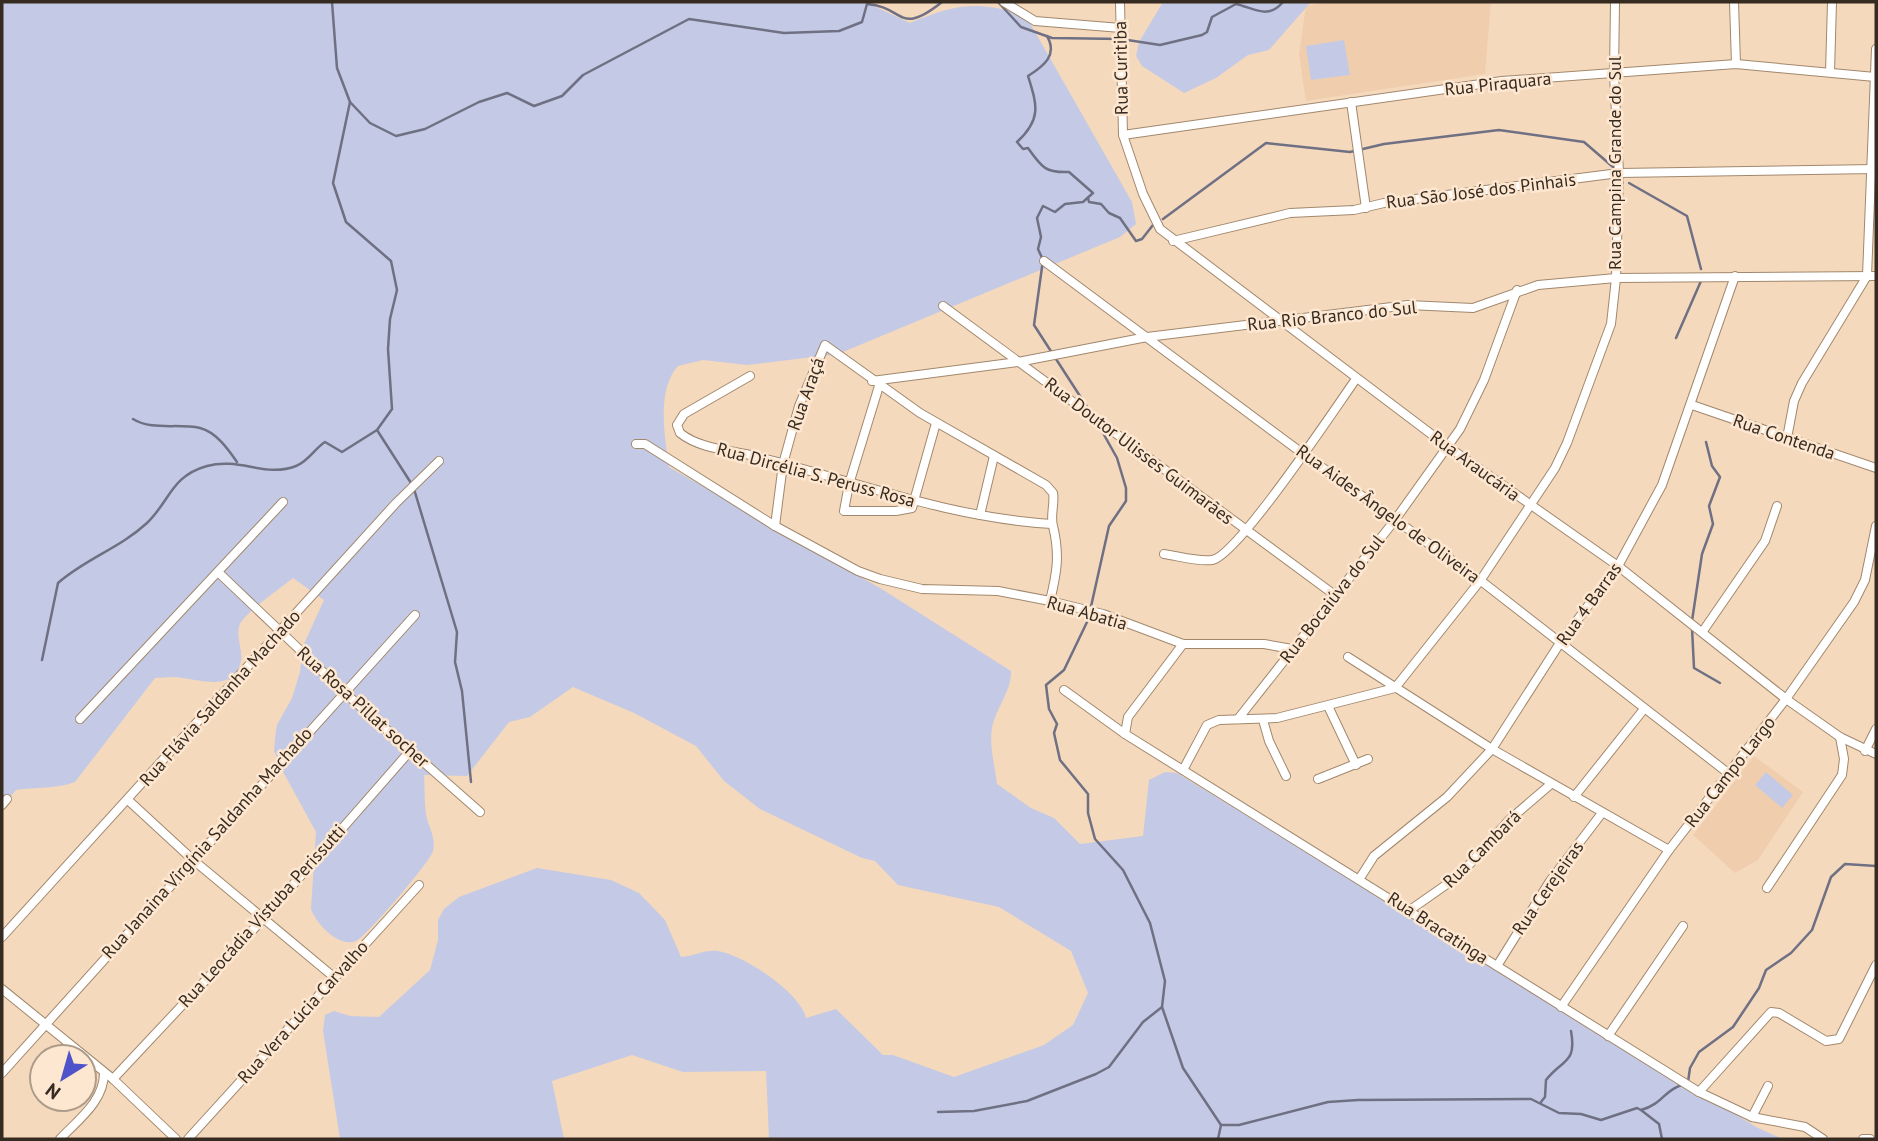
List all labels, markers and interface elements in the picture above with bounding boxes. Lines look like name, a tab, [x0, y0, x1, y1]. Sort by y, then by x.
street label: Rua Curitiba	[1108, 21, 1133, 115]
street label: Rua Campina Grande do Sul	[1603, 55, 1626, 270]
street label: Rua Piraquara	[1443, 66, 1552, 101]
street label: Rua São José dos Pinhais	[1385, 167, 1577, 214]
street label: Rua Rio Branco do Sul	[1246, 295, 1419, 336]
street label: Rua Araçá	[782, 354, 829, 433]
street label: Rua Doutor Ulisses Guimarães	[1040, 372, 1238, 529]
street label: Rua Contenda	[1730, 408, 1838, 465]
street label: Rua Araucária	[1426, 425, 1525, 506]
street label: Rua Dircélia S. Peruss Rosa	[714, 437, 918, 512]
street label: Rua Aides Ângelo de Oliveira	[1292, 439, 1485, 588]
street label: Rua Bocaiúva do Sul	[1274, 529, 1389, 668]
street label: Rua 4 Barras	[1551, 558, 1626, 650]
street label: Rua Abatia	[1044, 590, 1130, 635]
street label: Rua Flávia Saldanha Machado	[134, 605, 305, 791]
street label: Rua Rosa Pillat socher	[292, 641, 434, 772]
street label: Rua Campo Largo	[1679, 711, 1780, 832]
street label: Rua Janaina Virgínia Saldanha Machado	[96, 722, 317, 963]
street label: Rua Cambará	[1438, 805, 1526, 893]
street label: Rua Leocádia Vistuba Perissutti	[173, 819, 350, 1012]
street label: Rua Cerejeiras	[1507, 836, 1588, 939]
street label: Rua Bracatinga	[1383, 886, 1493, 969]
street label: Rua Vera Lúcia Carvalho	[232, 935, 373, 1088]
north arrow	[28, 1043, 98, 1113]
text: N	[41, 1078, 65, 1105]

